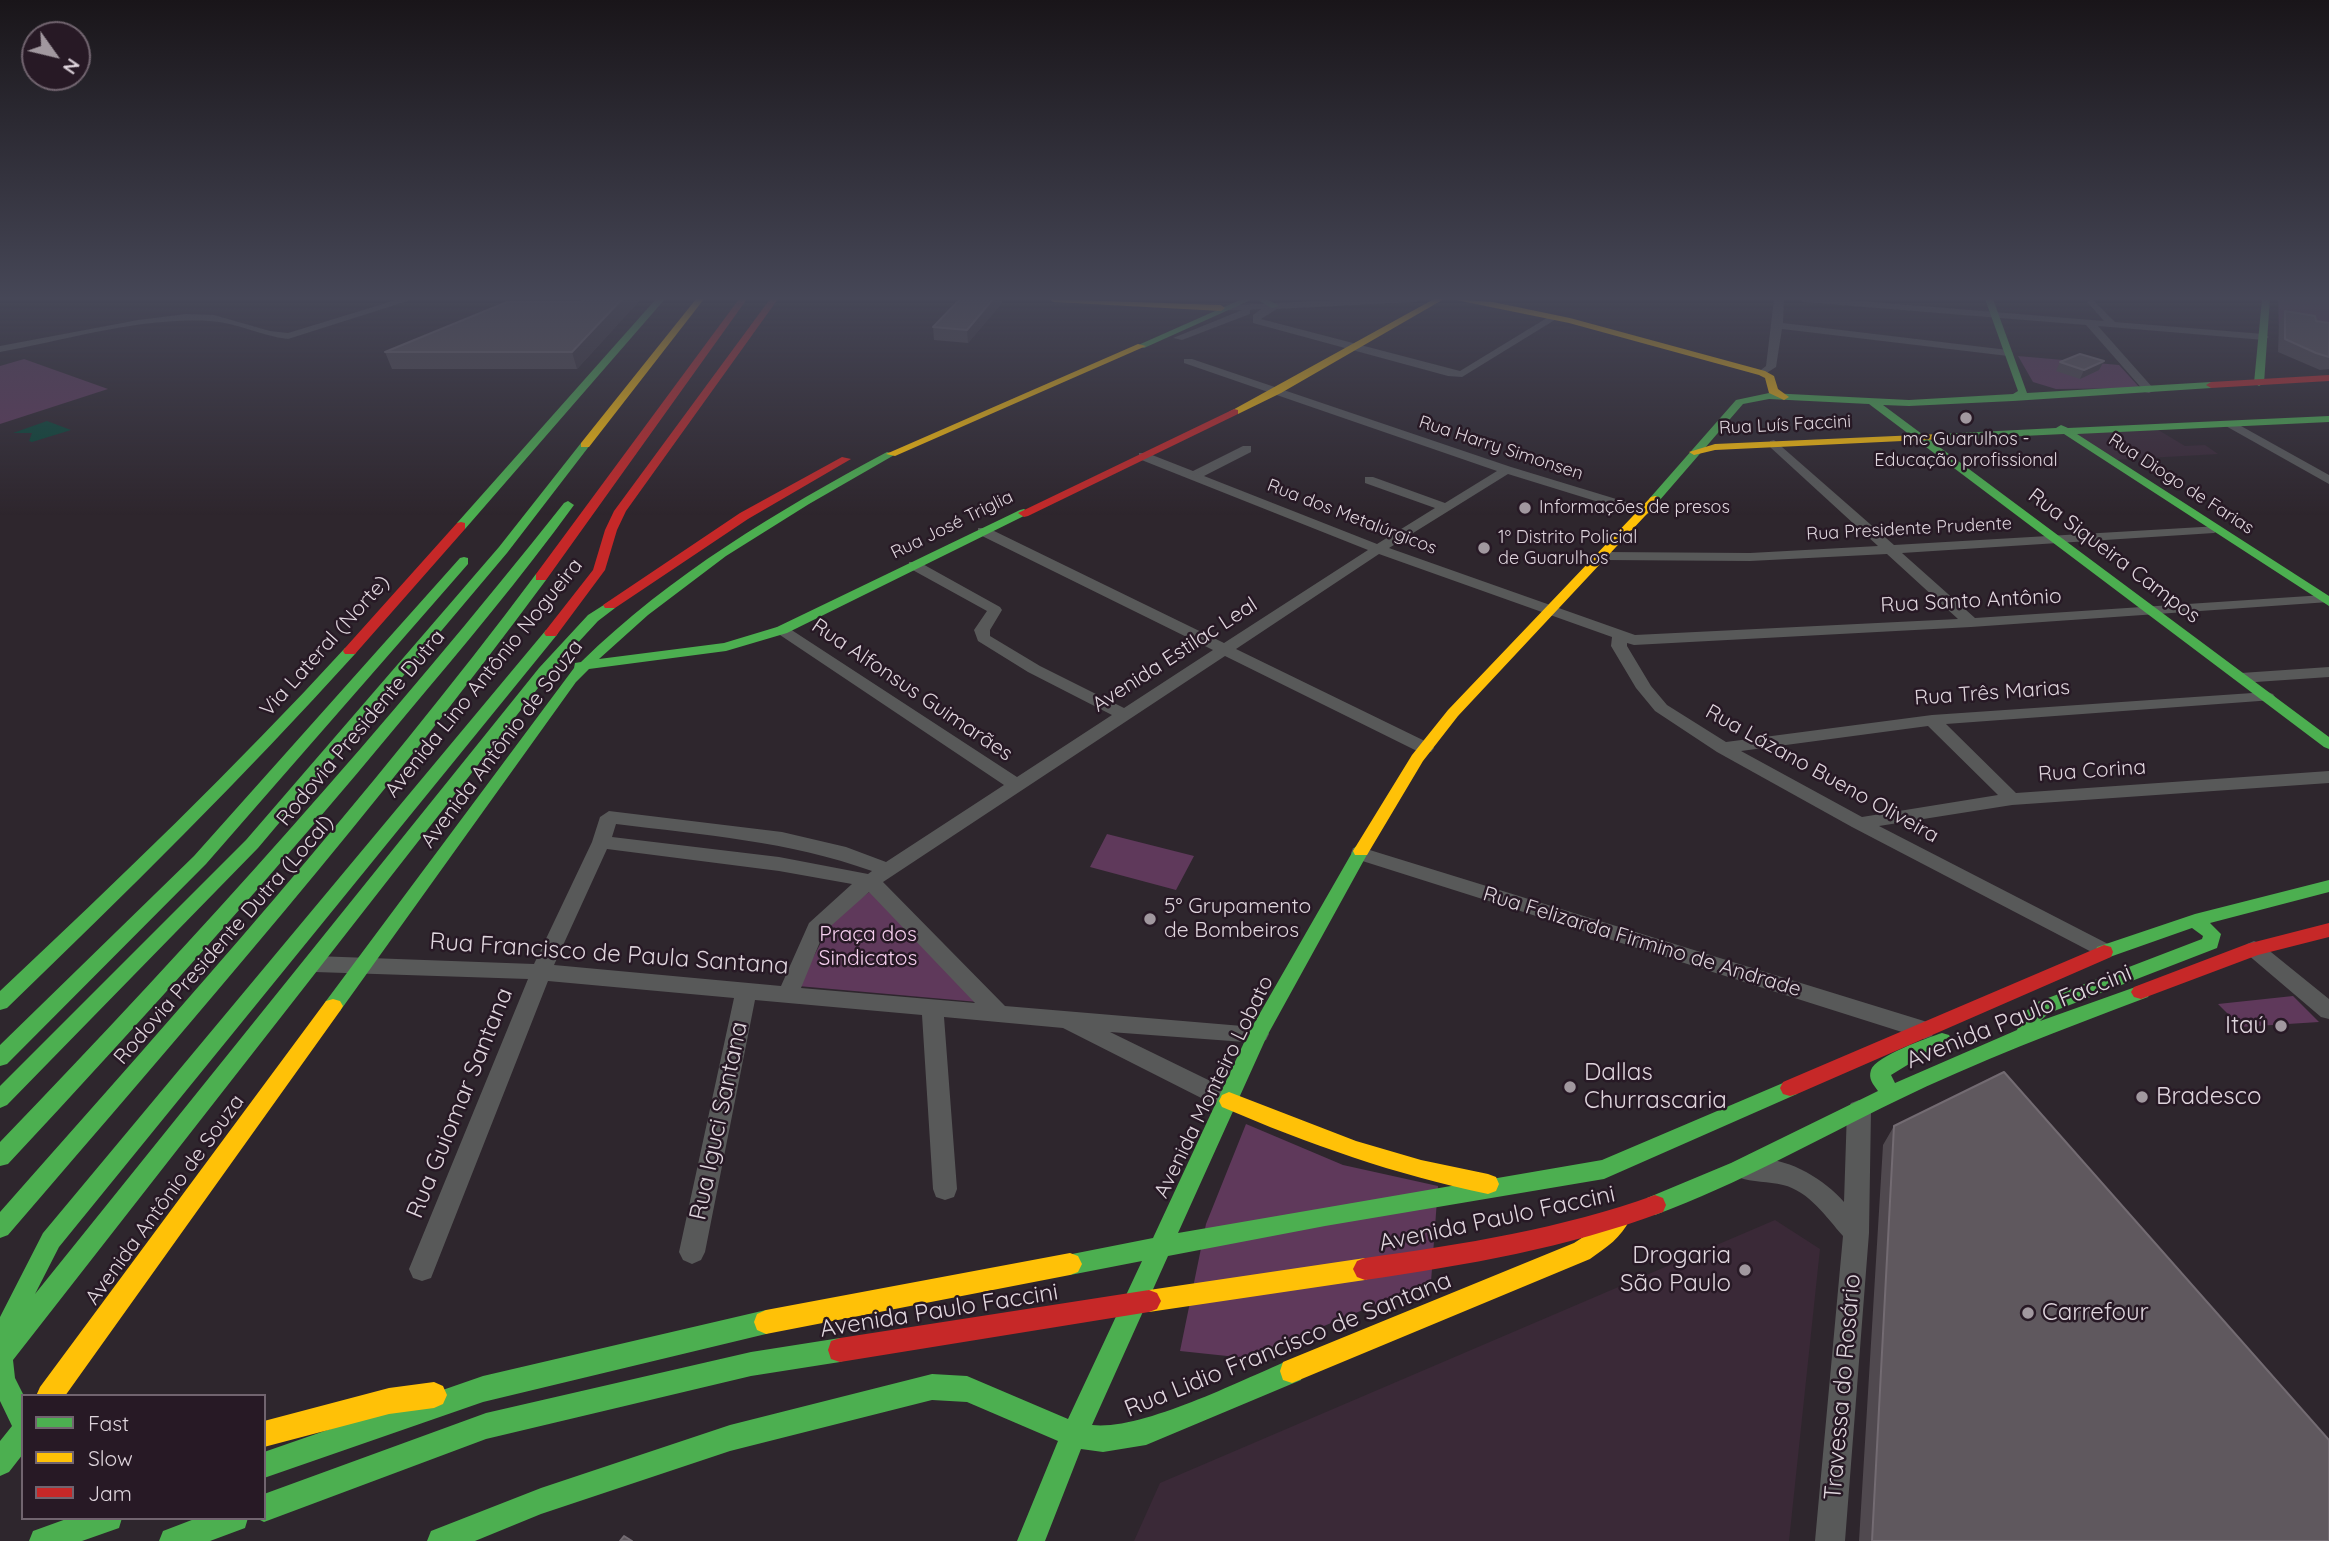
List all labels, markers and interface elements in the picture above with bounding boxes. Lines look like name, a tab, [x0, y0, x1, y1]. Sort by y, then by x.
north arrow	[21, 21, 91, 91]
text: N	[58, 54, 86, 79]
marker: mc Guarulhos - Educação profissional	[1958, 410, 1974, 426]
street label: Rua Harry Simonsen	[1416, 411, 1586, 485]
street label: Rua Luís Faccini	[1718, 411, 1852, 439]
place label: mc Guarulhos - Educação profissional	[1874, 429, 2058, 472]
street label: Rua Diogo de Farias	[2104, 429, 2258, 539]
street label: Rua dos Metalúrgicos	[1264, 475, 1440, 559]
street label: Rua Siqueira Campos	[2023, 483, 2205, 629]
street label: Rua José Triglia	[887, 486, 1017, 564]
place label: Informações de presos	[1539, 497, 1730, 519]
marker: Informações de presos	[1517, 500, 1533, 516]
street label: Rua Presidente Prudente	[1806, 513, 2012, 545]
place label: 1º Distrito Policial de Guarulhos	[1498, 527, 1637, 570]
marker: 1º Distrito Policial de Guarulhos	[1476, 540, 1492, 556]
street label: Avenida Lino Antônio Nogueira	[380, 553, 588, 803]
street label: Via Lateral (Norte)	[255, 570, 395, 722]
street label: Rua Santo Antônio	[1880, 584, 2062, 618]
street label: Avenida Estilac Leal	[1088, 592, 1262, 718]
street label: Rua Alfonsus Guimarães	[807, 613, 1017, 767]
street label: Rodovia Presidente Dutra	[272, 625, 450, 831]
street label: Avenida Antônio de Souza	[416, 635, 588, 853]
street label: Rua Três Marias	[1913, 675, 2071, 711]
street label: Rua Lázano Bueno Oliveira	[1701, 699, 1943, 849]
street label: Rua Corina	[2037, 755, 2147, 787]
street label: Rodovia Presidente Dutra (Local)	[109, 810, 339, 1070]
street label: Rua Felizarda Firmino de Andrade	[1480, 882, 1804, 1002]
place label: 5° Grupamento de Bombeiros	[1164, 894, 1311, 944]
marker: 5° Grupamento de Bombeiros	[1142, 911, 1158, 927]
park label: Praça dos Sindicatos	[819, 922, 917, 972]
street label: Rua Francisco de Paula Santana	[428, 927, 790, 981]
street label: Avenida Paulo Faccini	[1902, 959, 2136, 1075]
street label: Avenida Monteiro Lobato	[1149, 972, 1279, 1202]
street label: Rua Guiomar Santana	[401, 984, 519, 1222]
place label: Itaú	[2225, 1012, 2267, 1040]
marker: Itaú	[2273, 1018, 2289, 1034]
street label: Rua Iguci Santana	[684, 1019, 754, 1223]
place label: Dallas Churrascaria	[1584, 1059, 1727, 1115]
marker: Dallas Churrascaria	[1562, 1079, 1578, 1095]
place label: Bradesco	[2156, 1083, 2261, 1111]
marker: Bradesco	[2134, 1089, 2150, 1105]
street label: Avenida Antônio de Souza	[80, 1090, 250, 1310]
street label: Avenida Paulo Faccini	[1376, 1180, 1618, 1258]
place label: Drogaria São Paulo	[1620, 1242, 1731, 1298]
marker: Drogaria São Paulo	[1737, 1262, 1753, 1278]
street label: Rua Lidio Francisco de Santana	[1120, 1266, 1456, 1424]
street label: Travessa do Rosário	[1819, 1273, 1867, 1501]
street label: Avenida Paulo Faccini	[818, 1278, 1060, 1344]
place label: Carrefour	[2042, 1299, 2149, 1327]
marker: Carrefour	[2020, 1305, 2036, 1321]
legend	[21, 1394, 266, 1520]
text: Fast	[88, 1410, 129, 1436]
text: Slow	[88, 1445, 133, 1471]
text: Jam	[88, 1480, 132, 1506]

